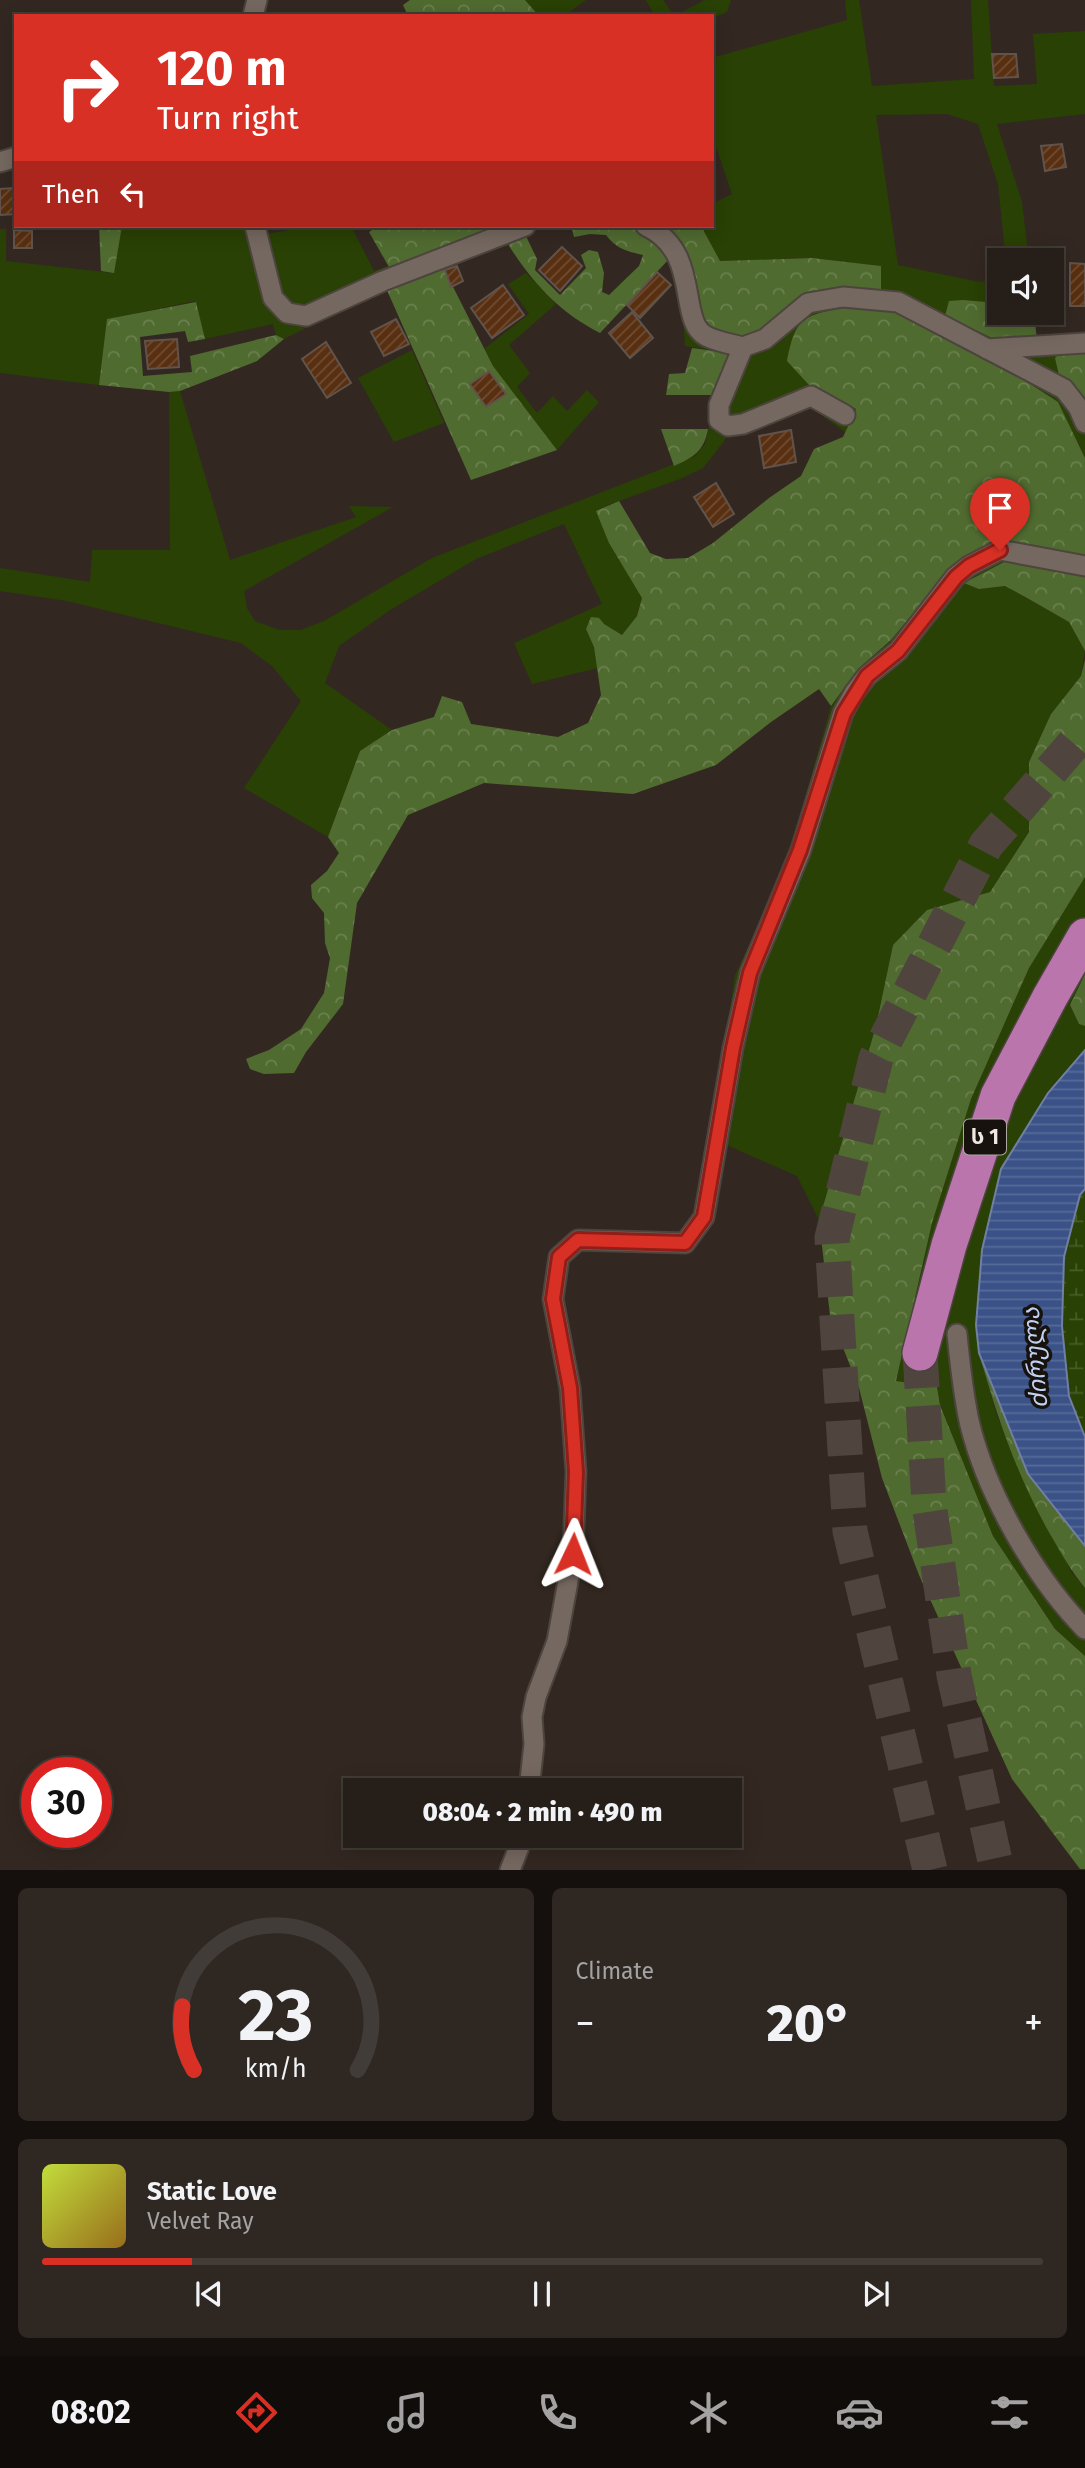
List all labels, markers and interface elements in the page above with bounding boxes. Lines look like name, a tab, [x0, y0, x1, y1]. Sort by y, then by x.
text: 120 m	[157, 39, 287, 98]
icon: right	[42, 42, 133, 133]
text: Turn right	[157, 99, 299, 137]
icon: left	[114, 175, 152, 213]
text: Then	[42, 179, 100, 210]
map controls	[987, 248, 1064, 325]
button: sound	[987, 248, 1064, 325]
pin	[970, 478, 1030, 550]
icon: arrive	[981, 489, 1019, 527]
road number: ს 1	[964, 1120, 1006, 1154]
water label: ძირულა	[1017, 1306, 1053, 1410]
position arrow	[536, 1517, 610, 1591]
speed limit sign: 30	[21, 1757, 112, 1848]
text: 08:04 · 2 min · 490 m	[423, 1797, 662, 1828]
text: Climate	[576, 1957, 654, 1985]
text: 23	[238, 1973, 313, 2060]
text: 20°	[767, 1992, 852, 2055]
text: −	[576, 2000, 595, 2046]
text: +	[1024, 2000, 1043, 2046]
text: km/h	[245, 2054, 307, 2084]
text: Static Love	[147, 2176, 277, 2207]
text: Velvet Ray	[147, 2207, 254, 2235]
icon: previous	[190, 2275, 228, 2313]
icon: pause	[523, 2275, 561, 2313]
icon: next	[857, 2275, 895, 2313]
icon: directions	[232, 2388, 281, 2437]
icon: music	[383, 2388, 432, 2437]
icon: phone	[533, 2388, 582, 2437]
icon: climate	[684, 2388, 733, 2437]
icon: car	[835, 2388, 884, 2437]
icon: filters	[985, 2388, 1034, 2437]
text: 08:02	[51, 2393, 131, 2431]

